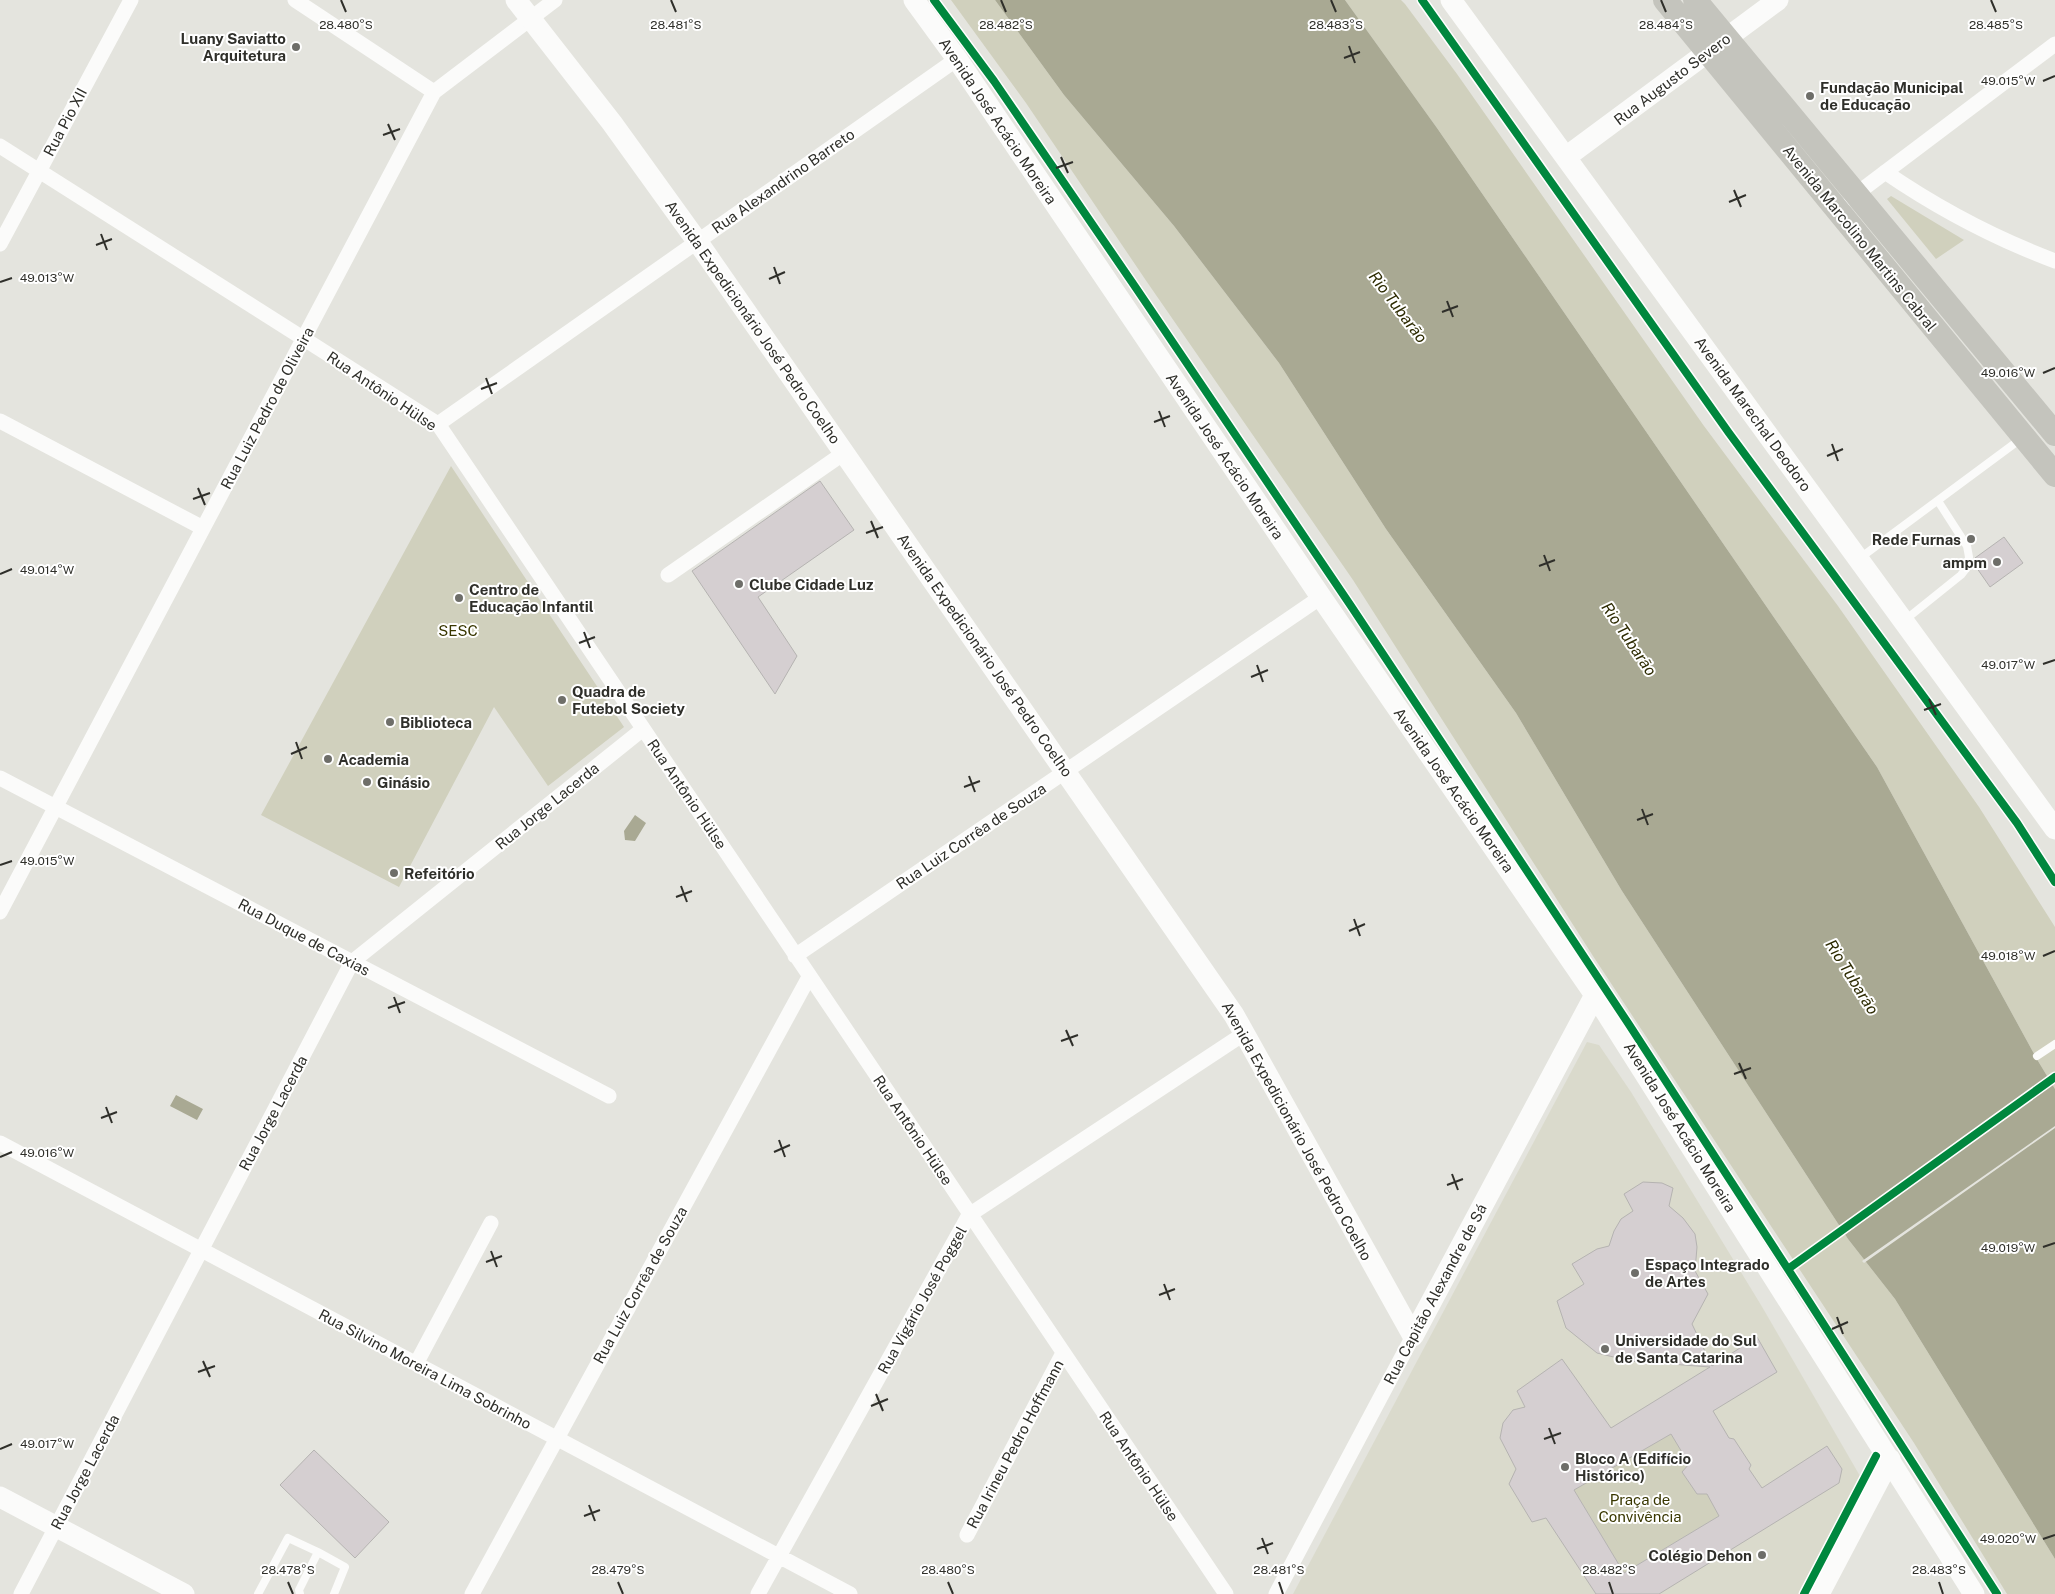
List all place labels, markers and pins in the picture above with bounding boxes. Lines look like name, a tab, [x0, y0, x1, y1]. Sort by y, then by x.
place label: Luany Saviatto Arquitetura	[181, 30, 286, 64]
marker: Luany Saviatto Arquitetura	[290, 41, 302, 53]
place label: Fundação Municipal de Educação	[1820, 79, 1964, 113]
marker: Fundação Municipal de Educação	[1804, 90, 1816, 102]
place label: Rede Furnas	[1872, 531, 1961, 548]
marker: Rede Furnas	[1965, 533, 1977, 545]
place label: ampm	[1943, 554, 1987, 571]
marker: ampm	[1991, 556, 2003, 568]
place label: Clube Cidade Luz	[749, 576, 873, 593]
marker: Clube Cidade Luz	[733, 578, 745, 590]
place label: Centro de Educação Infantil	[469, 581, 594, 615]
marker: Centro de Educação Infantil	[453, 592, 465, 604]
place label: Quadra de Futebol Society	[572, 683, 685, 717]
marker: Quadra de Futebol Society	[556, 694, 568, 706]
place label: Biblioteca	[400, 714, 472, 731]
marker: Biblioteca	[384, 716, 396, 728]
place label: Academia	[338, 751, 409, 768]
marker: Academia	[322, 753, 334, 765]
place label: Ginásio	[377, 774, 431, 791]
marker: Ginásio	[361, 776, 373, 788]
place label: Refeitório	[404, 865, 475, 882]
marker: Refeitório	[388, 867, 400, 879]
place label: Espaço Integrado de Artes	[1645, 1256, 1770, 1290]
marker: Espaço Integrado de Artes	[1629, 1267, 1641, 1279]
place label: Universidade do Sul de Santa Catarina	[1615, 1332, 1757, 1366]
marker: Universidade do Sul de Santa Catarina	[1599, 1343, 1611, 1355]
place label: Bloco A (Edifício Histórico)	[1575, 1450, 1692, 1484]
marker: Bloco A (Edifício Histórico)	[1559, 1461, 1571, 1473]
place label: Colégio Dehon	[1648, 1547, 1752, 1564]
marker: Colégio Dehon	[1756, 1549, 1768, 1561]

